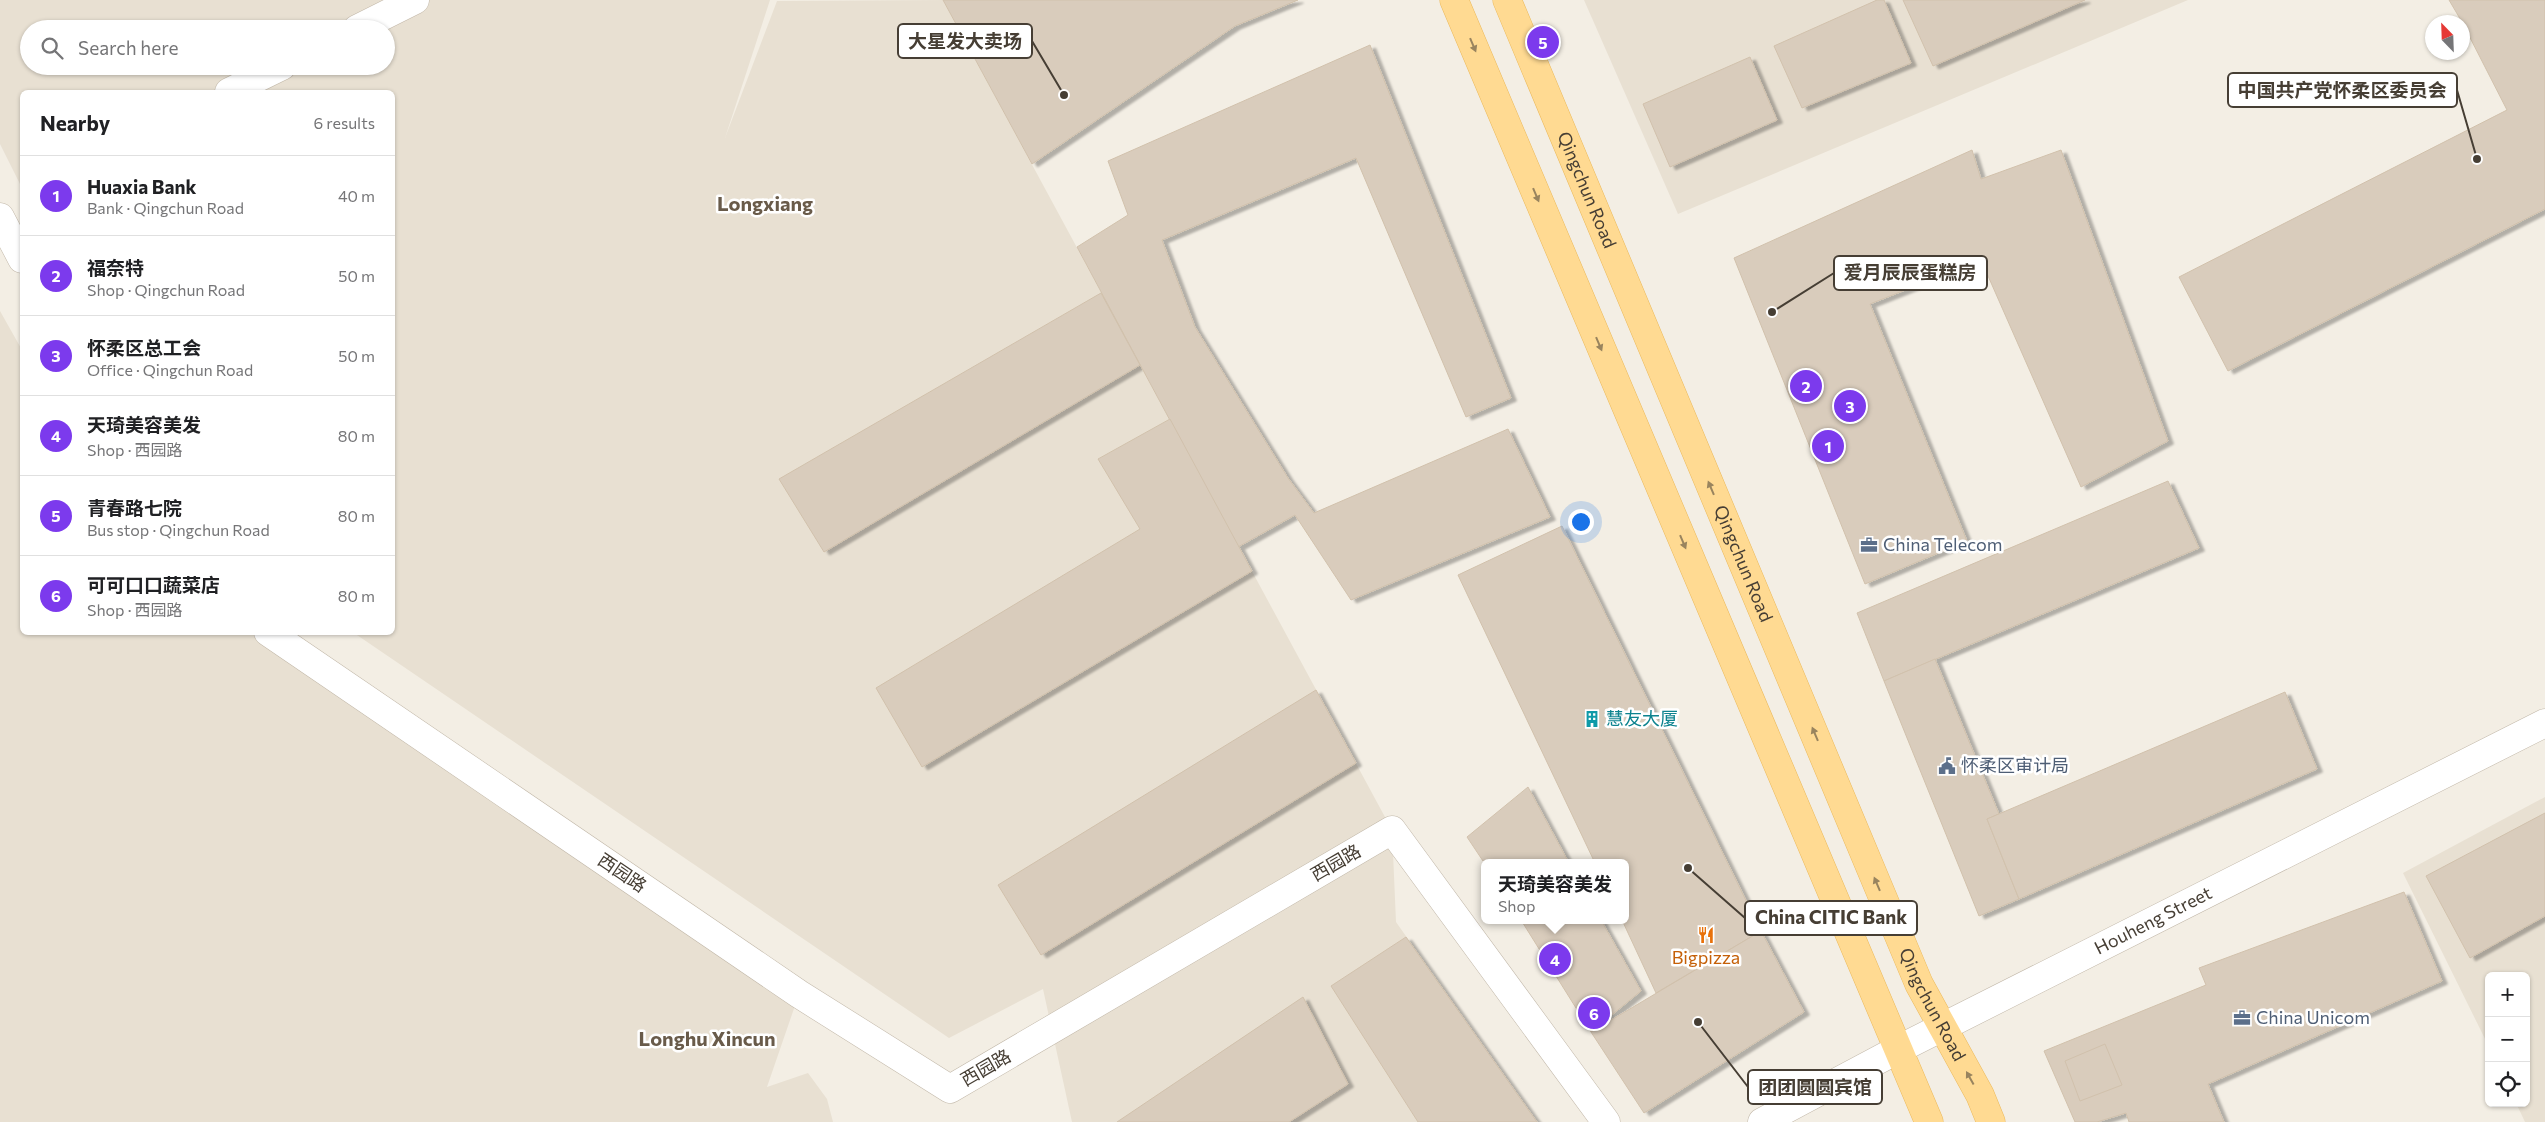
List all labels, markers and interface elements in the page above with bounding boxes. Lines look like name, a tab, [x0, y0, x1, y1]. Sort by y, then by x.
north arrow	[2425, 15, 2470, 60]
search box	[20, 20, 395, 75]
pin: 5	[1527, 23, 1559, 61]
callout: 大星发大卖场	[898, 24, 1032, 58]
text: 大星发大卖场	[908, 29, 1022, 52]
icon: search	[38, 34, 66, 62]
text: Search here	[78, 36, 178, 59]
one-way arrow	[1469, 38, 1477, 52]
callout: 中国共产党怀柔区委员会	[2228, 73, 2457, 107]
text: 中国共产党怀柔区委员会	[2237, 78, 2447, 101]
text: Nearby	[40, 110, 110, 135]
text: 6 results	[314, 113, 375, 132]
street label: Qingchun Road	[1553, 128, 1622, 251]
text: Huaxia Bank	[87, 175, 196, 198]
text: 1	[52, 186, 60, 205]
text: 40 m	[338, 186, 375, 205]
one-way arrow	[1532, 188, 1540, 203]
district label: Longxiang	[717, 191, 813, 215]
text: Bank · Qingchun Road	[87, 198, 244, 217]
text: 福奈特	[87, 256, 144, 279]
callout: 爱月辰辰蛋糕房	[1834, 256, 1987, 290]
text: 爱月辰辰蛋糕房	[1843, 260, 1977, 283]
text: 2	[51, 266, 61, 285]
text: 50 m	[338, 266, 375, 285]
text: Shop · Qingchun Road	[87, 280, 245, 299]
text: 怀柔区总工会	[87, 336, 201, 359]
one-way arrow	[1596, 337, 1604, 351]
text: 3	[51, 346, 61, 365]
text: 50 m	[338, 346, 375, 365]
text: Office · Qingchun Road	[87, 360, 253, 379]
pin: 2	[1790, 367, 1822, 405]
pin: 3	[1834, 387, 1866, 425]
text: 天琦美容美发	[87, 413, 201, 436]
text: 4	[51, 426, 61, 445]
text: 80 m	[338, 426, 375, 445]
pin: 1	[1812, 427, 1844, 465]
text: Shop · 西园路	[87, 440, 182, 459]
one-way arrow	[1707, 481, 1715, 495]
text: 青春路七院	[87, 496, 182, 519]
street label: Qingchun Road	[1710, 502, 1778, 625]
text: 5	[51, 506, 61, 525]
text: 80 m	[338, 506, 375, 525]
your location	[1568, 509, 1594, 535]
text: Bus stop · Qingchun Road	[87, 520, 270, 539]
place label: China Telecom	[1883, 533, 2003, 555]
one-way arrow	[1680, 535, 1688, 549]
office icon: China Telecom	[1859, 535, 1879, 555]
text: 可可口口蔬菜店	[87, 573, 220, 596]
text: 6	[51, 586, 61, 605]
text: 80 m	[338, 586, 375, 605]
text: Shop · 西园路	[87, 600, 182, 619]
place label: 慧友大厦	[1606, 707, 1678, 729]
building icon: 慧友大厦	[1582, 709, 1602, 729]
one-way arrow	[1810, 727, 1818, 742]
place label: 怀柔区审计局	[1961, 754, 2069, 776]
public building icon: 怀柔区审计局	[1937, 756, 1957, 776]
street label: 西园路	[1307, 839, 1364, 885]
street label: 西园路	[594, 848, 651, 896]
popup	[1481, 859, 1629, 924]
text: 天琦美容美发	[1498, 872, 1612, 895]
one-way arrow	[1873, 877, 1881, 891]
street label: Houheng Street	[2090, 881, 2215, 959]
text: Shop	[1498, 896, 1536, 915]
callout: China CITIC Bank	[1745, 901, 1917, 935]
text: China CITIC Bank	[1755, 905, 1907, 928]
restaurant icon: Bigpizza	[1696, 925, 1716, 945]
pin: 4	[1539, 940, 1571, 978]
street label: Qingchun Road	[1895, 944, 1971, 1065]
place label: Bigpizza	[1672, 946, 1740, 968]
map controls	[2485, 972, 2530, 1107]
button: +	[2485, 972, 2530, 1017]
pin: 6	[1578, 994, 1610, 1032]
place label: China Unicom	[2256, 1006, 2370, 1028]
office icon: China Unicom	[2232, 1008, 2252, 1028]
button: −	[2485, 1017, 2530, 1062]
district label: Longhu Xincun	[639, 1026, 775, 1050]
street label: 西园路	[957, 1044, 1014, 1090]
button: locate	[2485, 1062, 2530, 1107]
callout: 团团圆圆宾馆	[1748, 1070, 1882, 1104]
one-way arrow	[1966, 1071, 1975, 1085]
text: 团团圆圆宾馆	[1758, 1075, 1872, 1098]

